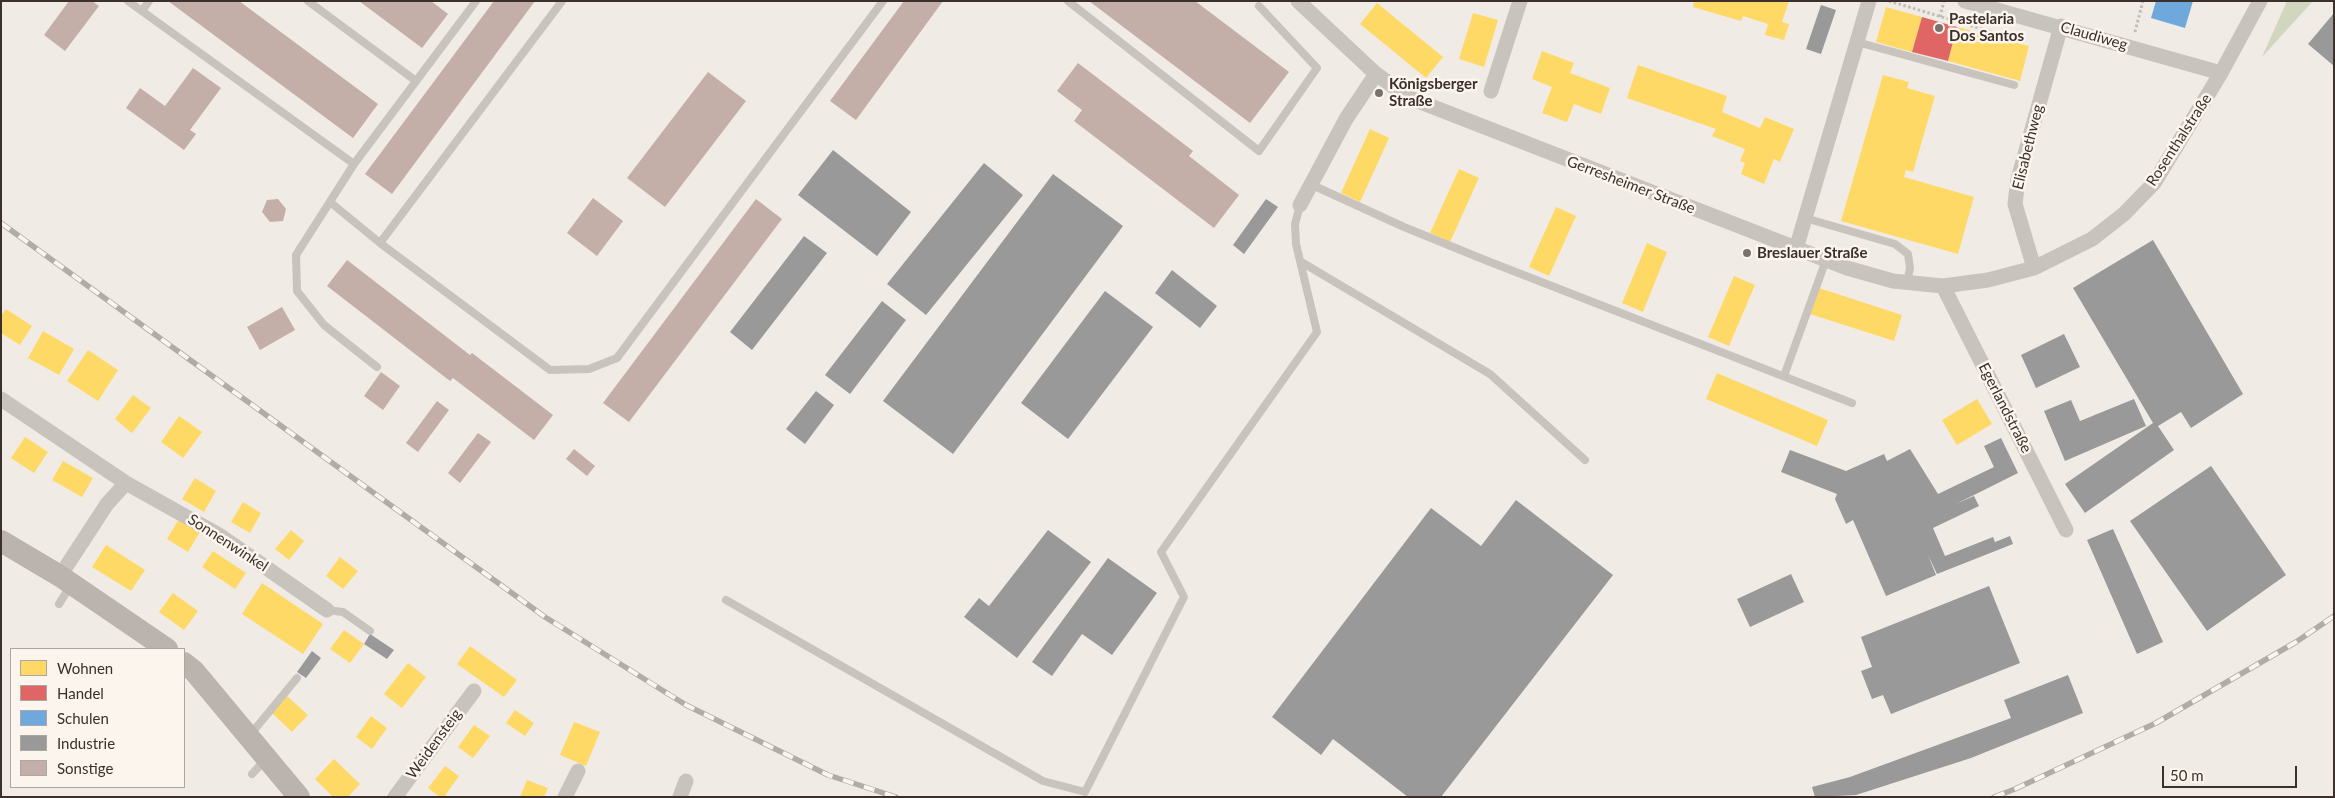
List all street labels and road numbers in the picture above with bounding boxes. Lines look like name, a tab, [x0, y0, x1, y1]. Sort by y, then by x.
street label: Claudiweg	[2058, 18, 2130, 54]
street label: Rosenthalstraße	[2143, 91, 2215, 189]
street label: Elisabethweg	[2009, 103, 2047, 191]
street label: Gerresheimer Straße	[1564, 152, 1698, 218]
street label: Egerlandstraße	[1975, 360, 2035, 456]
street label: Sonnenwinkel	[185, 510, 271, 576]
street label: Weidensteig	[403, 706, 465, 782]

